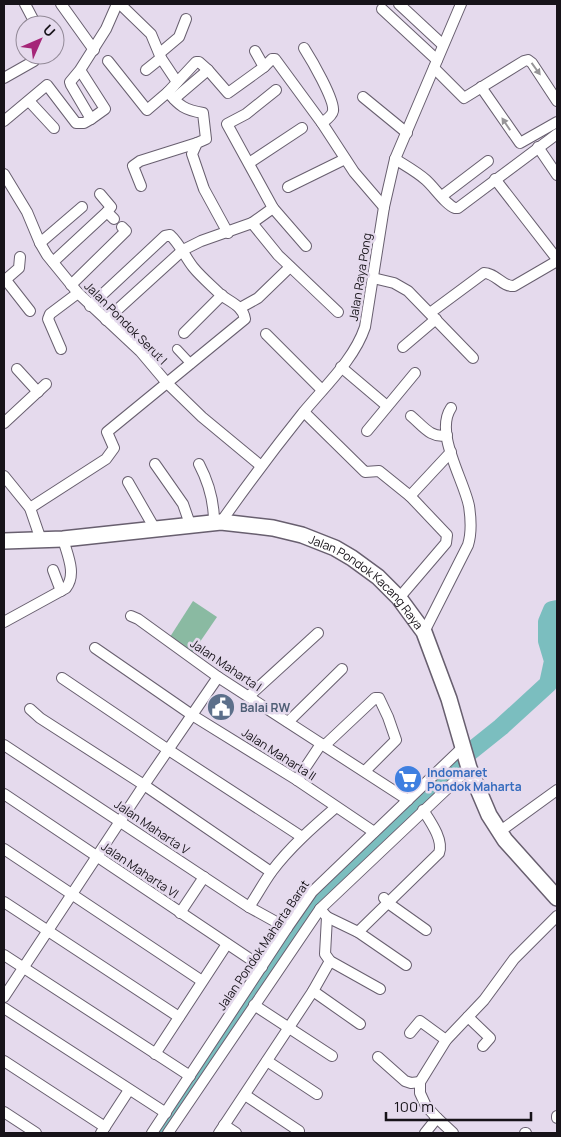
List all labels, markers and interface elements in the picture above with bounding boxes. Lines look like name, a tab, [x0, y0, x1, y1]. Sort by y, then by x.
north arrow	[15, 15, 65, 65]
text: U	[39, 20, 60, 41]
one-way arrow	[530, 62, 541, 75]
one-way arrow	[501, 118, 511, 131]
street label: Jalan Raya Pong	[345, 232, 375, 322]
street label: Jalan Pondok Serut I	[81, 278, 171, 368]
street label: Jalan Pondok Kacang Raya	[306, 530, 428, 633]
street label: Jalan Maharta I	[187, 635, 265, 695]
public building icon: Balai RW	[206, 692, 236, 722]
place label: Balai RW	[240, 699, 290, 716]
street label: Jalan Maharta II	[238, 724, 320, 784]
supermarket icon: Indomaret Pondok Maharta	[393, 764, 423, 794]
place label: Indomaret Pondok Maharta	[427, 764, 522, 795]
street label: Jalan Maharta V	[111, 796, 194, 859]
street label: Jalan Maharta VI	[98, 838, 182, 902]
street label: Jalan Pondok Maharta Barat	[213, 876, 313, 1013]
scale bar	[386, 1090, 531, 1122]
text: 100 m	[394, 1096, 434, 1117]

